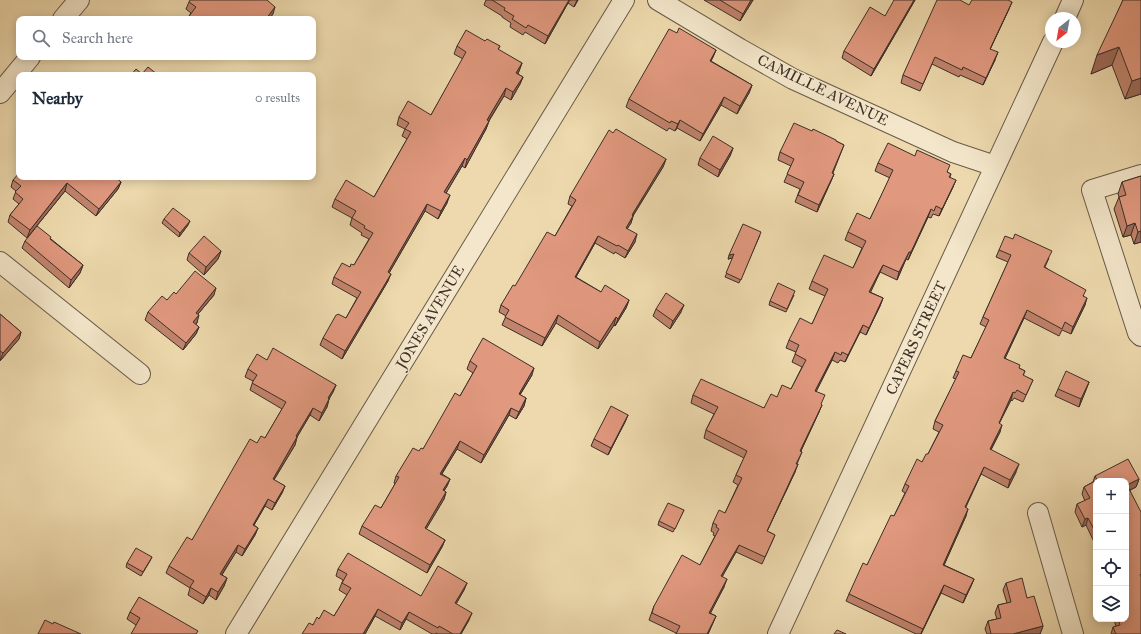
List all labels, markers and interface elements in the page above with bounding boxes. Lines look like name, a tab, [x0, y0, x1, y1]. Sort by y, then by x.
north arrow	[1045, 12, 1081, 48]
search box	[16, 16, 316, 60]
icon: search	[30, 27, 52, 49]
text: Search here	[62, 29, 133, 47]
street label: CAMILLE AVENUE	[754, 50, 892, 130]
text: Nearby	[32, 88, 83, 109]
text: 0 results	[255, 90, 300, 106]
street label: JONES AVENUE	[391, 262, 469, 374]
street label: CAPERS STREET	[882, 278, 950, 398]
map controls	[1093, 478, 1129, 622]
button: +	[1093, 478, 1129, 514]
button: −	[1093, 514, 1129, 550]
button: locate	[1093, 550, 1129, 586]
button: layers	[1093, 586, 1129, 622]

